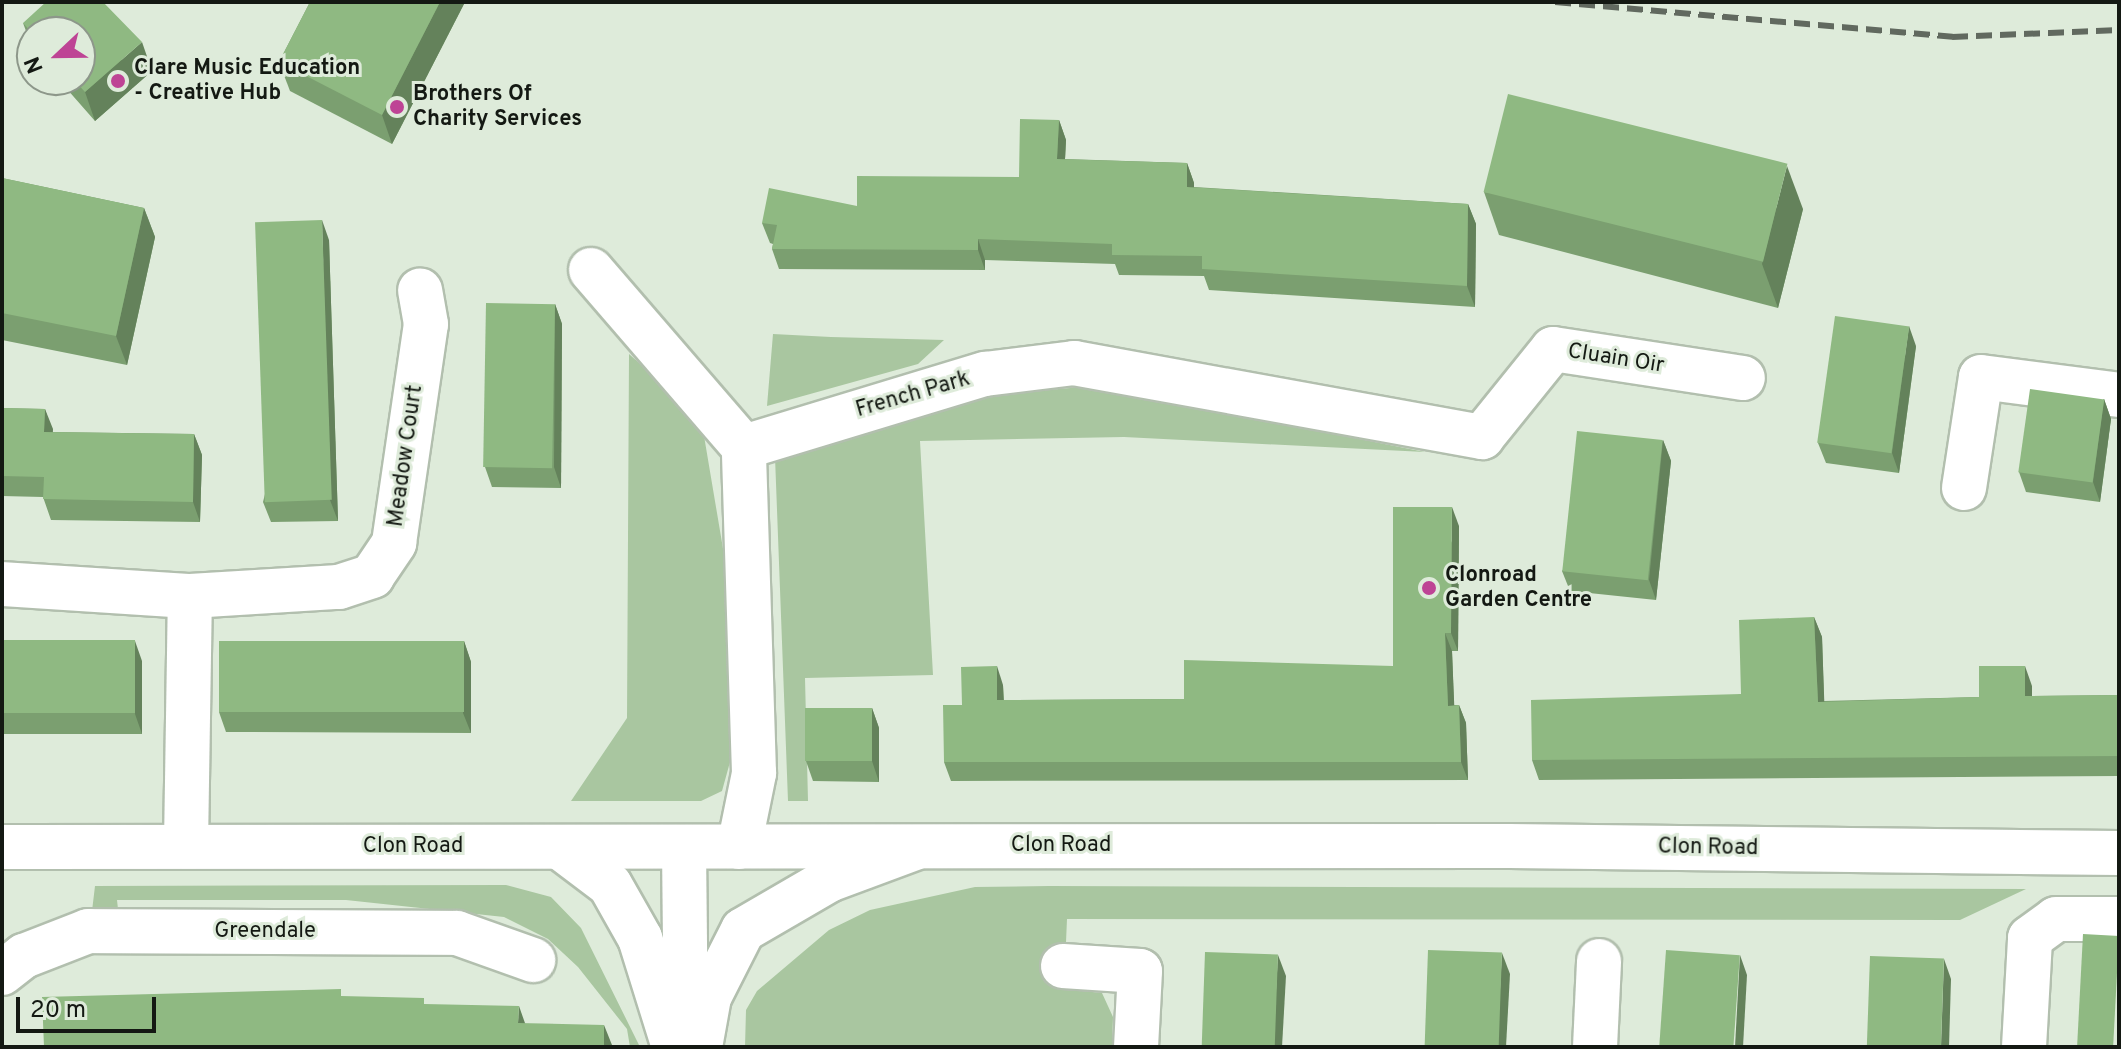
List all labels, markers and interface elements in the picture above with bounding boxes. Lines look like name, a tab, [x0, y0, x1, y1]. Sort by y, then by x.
north arrow	[16, 16, 96, 96]
text: N	[20, 52, 51, 77]
place label: Clare Music Education - Creative Hub	[134, 55, 360, 106]
marker: Clare Music Education - Creative Hub	[109, 72, 127, 90]
place label: Brothers Of Charity Services	[413, 81, 582, 132]
marker: Brothers Of Charity Services	[388, 98, 406, 116]
street label: Cluain Oir	[1566, 338, 1666, 380]
street label: French Park	[853, 366, 973, 424]
street label: Meadow Court	[383, 383, 429, 529]
place label: Clonroad Garden Centre	[1445, 562, 1592, 614]
marker: Clonroad Garden Centre	[1420, 579, 1438, 597]
street label: Clon Road	[1011, 833, 1111, 859]
street label: Clon Road	[363, 834, 463, 860]
street label: Clon Road	[1657, 834, 1759, 862]
street label: Greendale	[214, 919, 316, 945]
scale bar	[20, 981, 160, 1031]
text: 20 m	[30, 996, 86, 1026]

